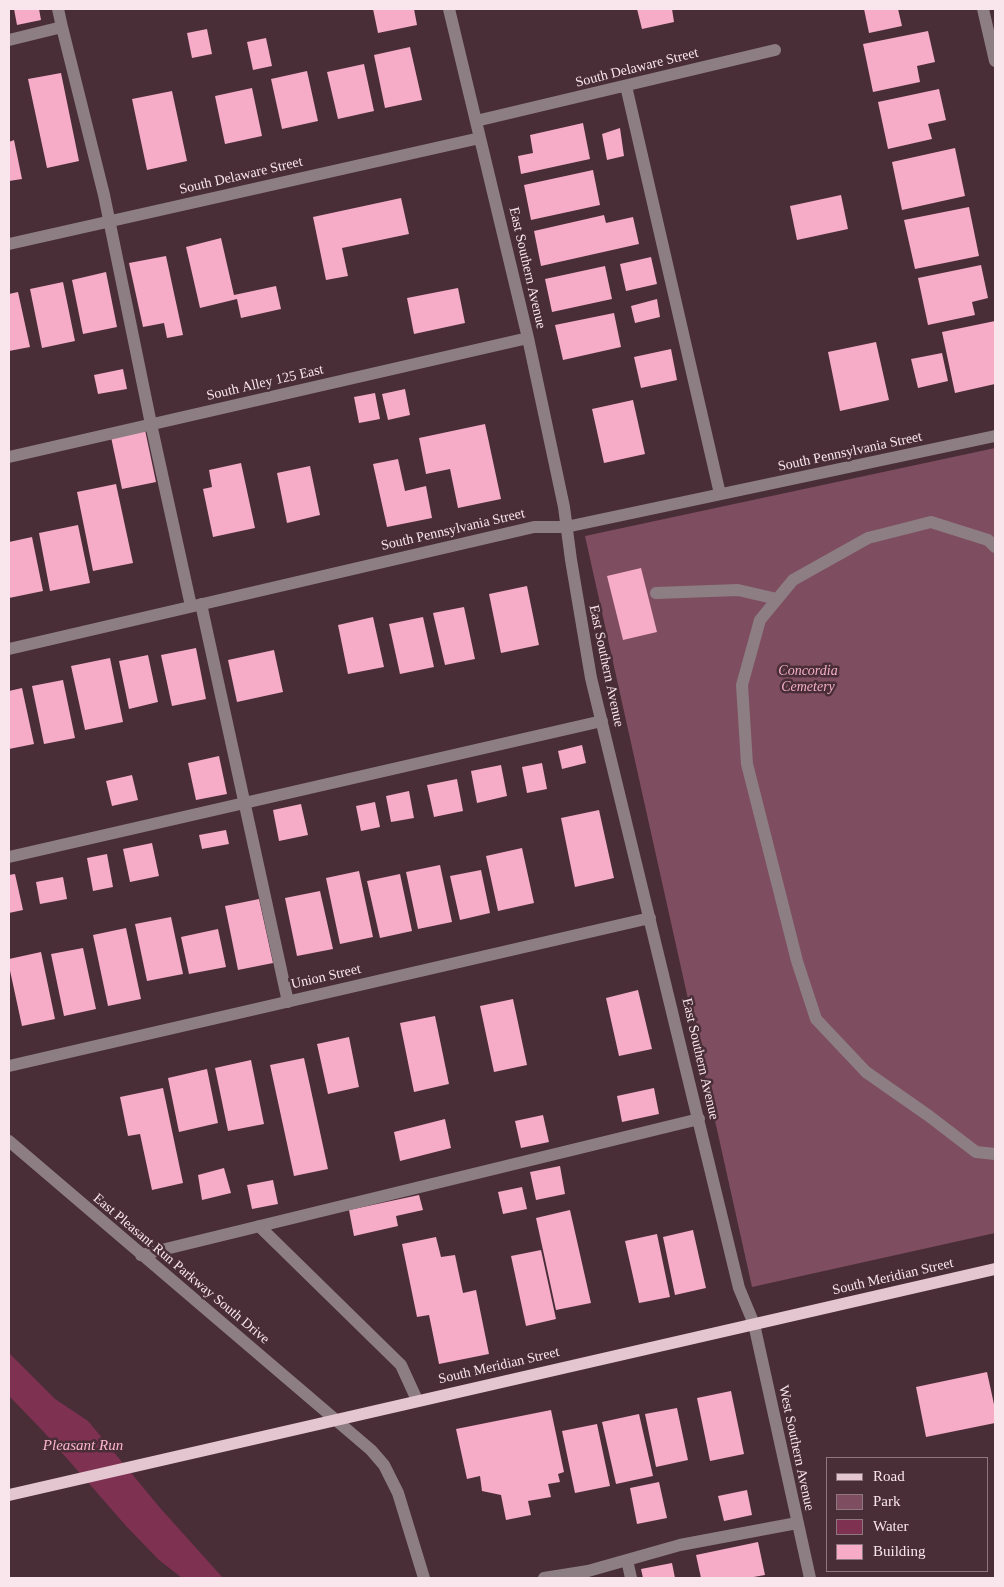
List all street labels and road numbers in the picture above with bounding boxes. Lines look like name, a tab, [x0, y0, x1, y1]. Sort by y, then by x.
street label: South Delaware Street	[574, 45, 700, 91]
street label: South Delaware Street	[178, 154, 304, 198]
street label: East Southern Avenue	[505, 206, 549, 330]
street label: South Alley 125 East	[205, 361, 325, 405]
street label: South Pennsylvania Street	[776, 429, 924, 475]
street label: South Pennsylvania Street	[380, 505, 526, 555]
street label: East Southern Avenue	[585, 604, 627, 728]
street label: Union Street	[289, 961, 363, 993]
street label: East Southern Avenue	[678, 997, 722, 1121]
street label: East Pleasant Run Parkway South Drive	[89, 1190, 273, 1348]
street label: South Meridian Street	[831, 1255, 955, 1299]
street label: South Meridian Street	[437, 1344, 561, 1388]
street label: West Southern Avenue	[775, 1384, 817, 1512]

